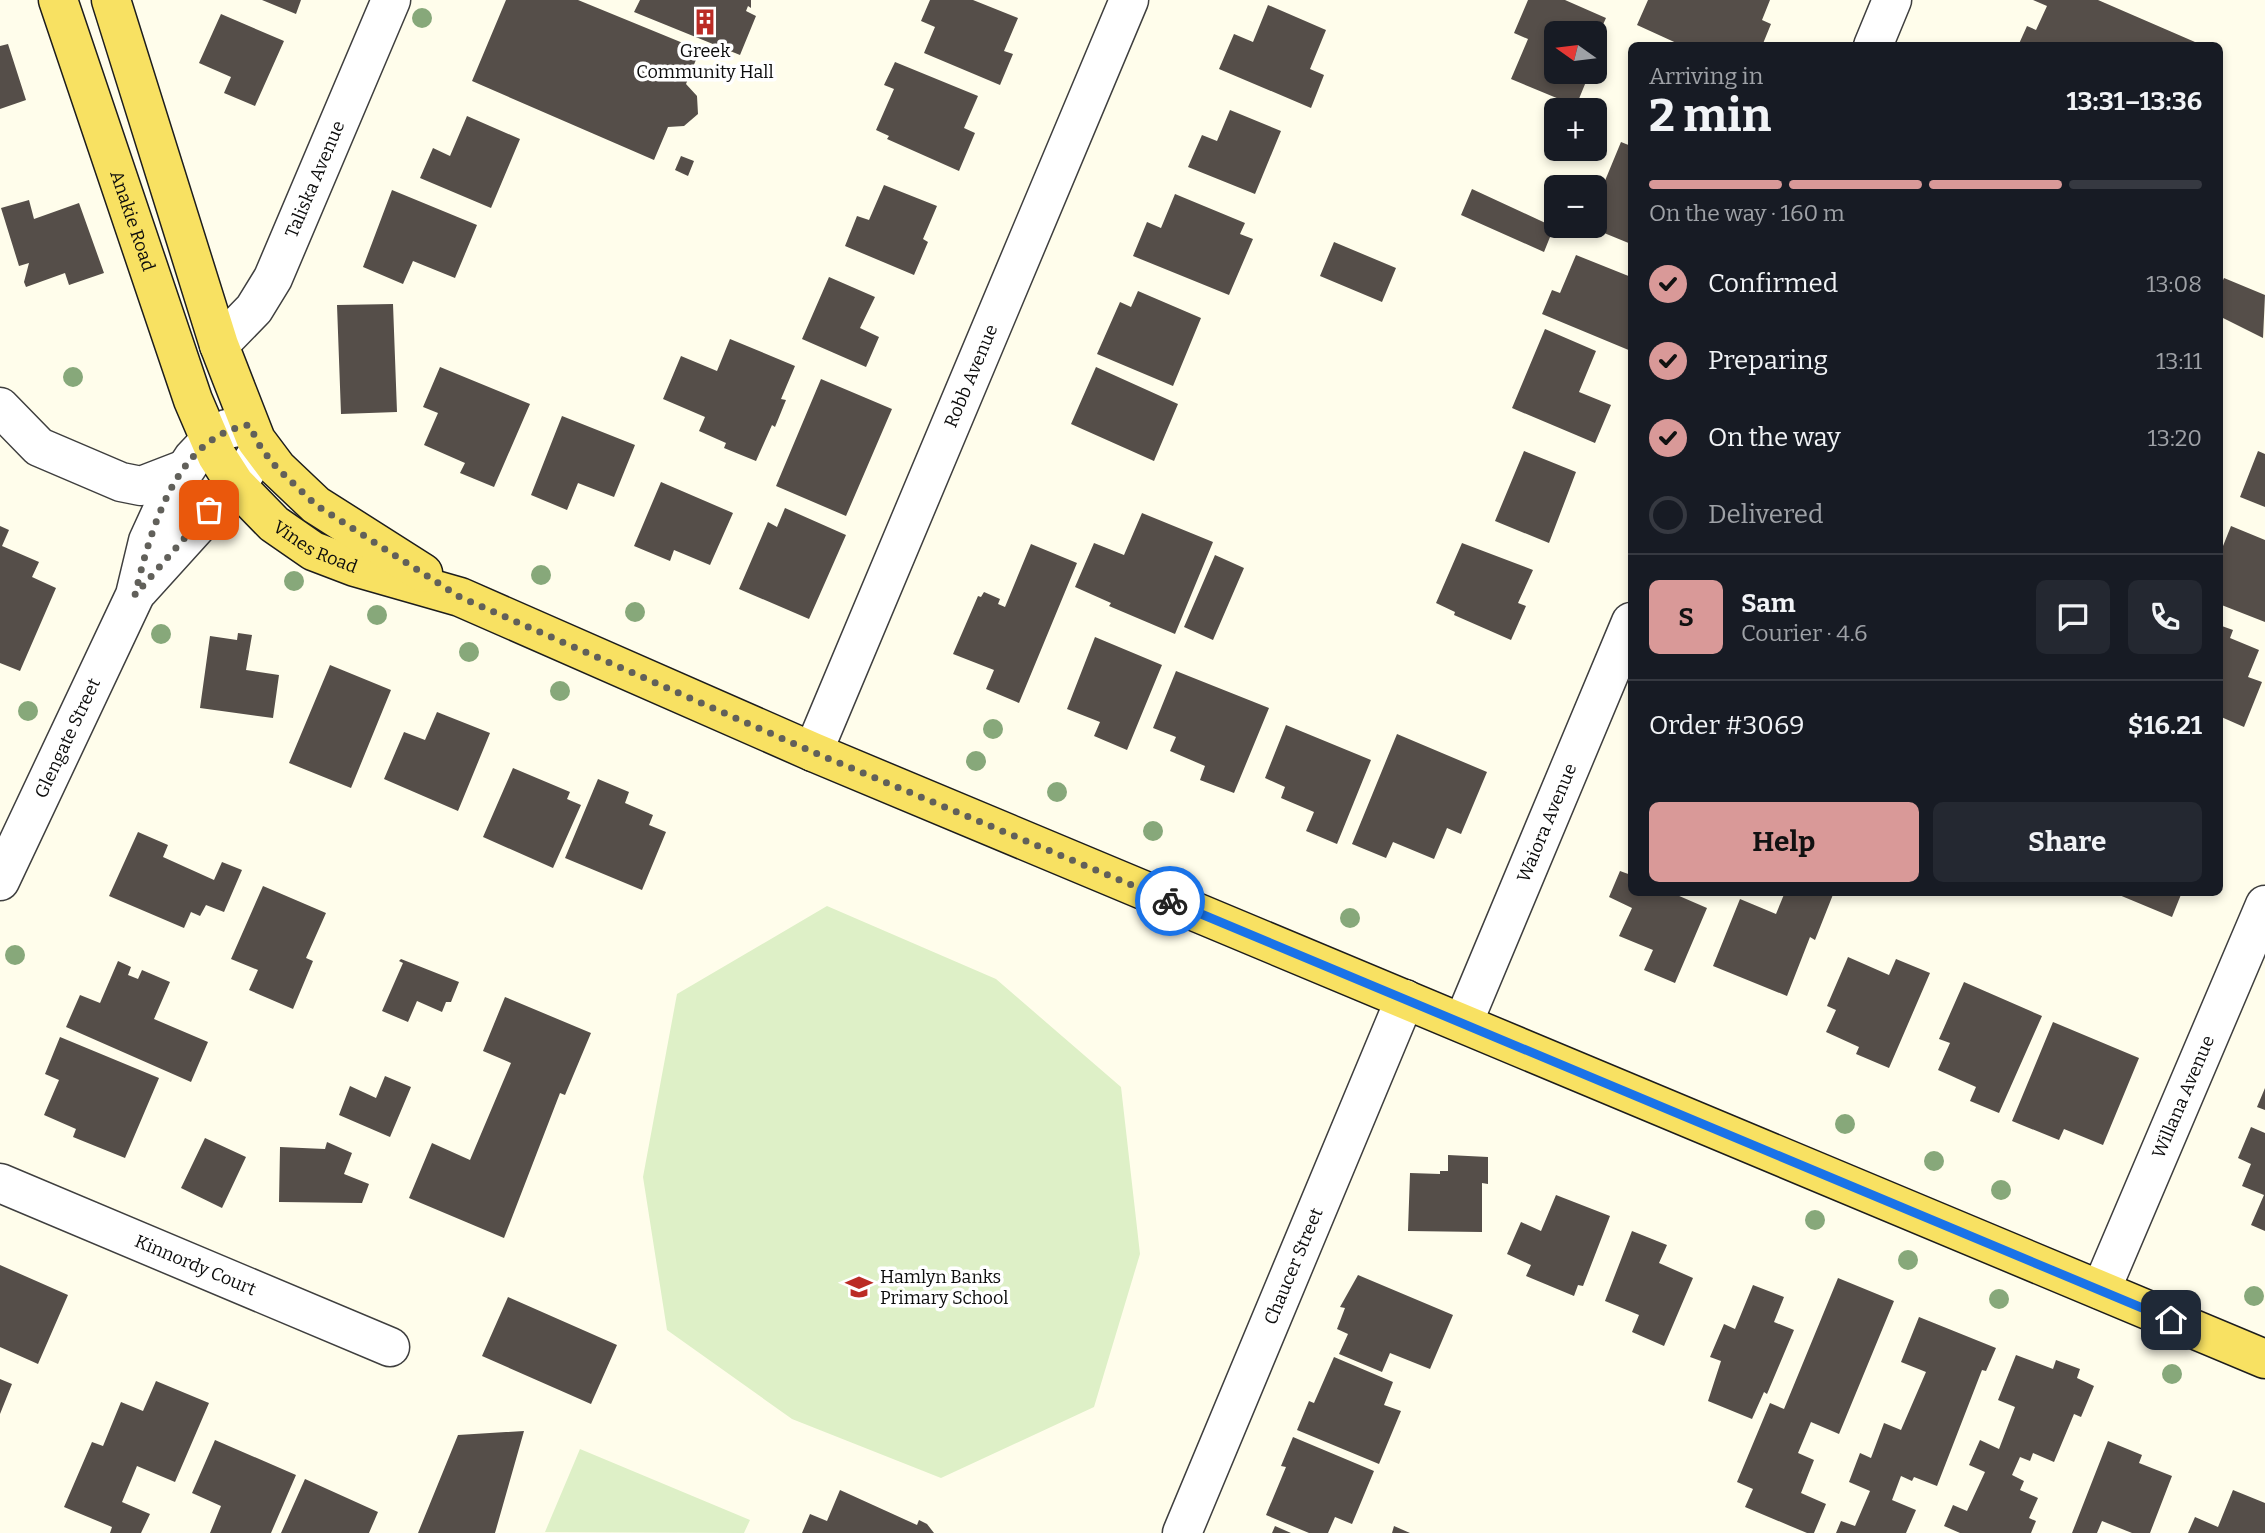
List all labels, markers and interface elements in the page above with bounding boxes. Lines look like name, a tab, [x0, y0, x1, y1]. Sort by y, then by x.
building icon: Greek Community Hall	[690, 7, 720, 37]
north arrow	[1544, 21, 1606, 84]
map controls	[1544, 21, 1607, 238]
place label: Greek Community Hall	[636, 40, 774, 83]
text: Arriving in	[1649, 62, 1763, 90]
text: 13:31–13:36	[2066, 86, 2202, 117]
text: 2 min	[1649, 88, 1771, 143]
button: +	[1544, 98, 1607, 161]
street label: Taliska Avenue	[280, 117, 350, 241]
street label: Anakie Road	[105, 168, 160, 274]
button: −	[1544, 175, 1607, 238]
text: On the way · 160 m	[1649, 199, 1845, 227]
icon: check	[1649, 265, 1687, 303]
text: Confirmed	[1708, 268, 1838, 299]
text: 13:08	[2146, 270, 2202, 298]
street label: Robb Avenue	[940, 321, 1002, 431]
icon: check	[1649, 342, 1687, 380]
text: Preparing	[1708, 345, 1828, 376]
text: 13:11	[2156, 347, 2202, 375]
icon: check	[1649, 419, 1687, 457]
text: On the way	[1708, 422, 1841, 453]
text: 13:20	[2147, 424, 2202, 452]
pin	[179, 480, 239, 540]
icon: bag	[190, 491, 228, 529]
text: Delivered	[1708, 499, 1823, 530]
street label: Vines Road	[269, 516, 361, 578]
button: chat	[2036, 580, 2110, 654]
button: phone	[2128, 580, 2202, 654]
text: Sam	[1741, 588, 1796, 619]
text: S	[1678, 602, 1694, 633]
text: Courier · 4.6	[1741, 619, 1868, 647]
street label: Glengate Street	[30, 674, 105, 802]
text: Order #3069	[1649, 710, 1805, 741]
text: $16.21	[2128, 710, 2202, 741]
street label: Waiora Avenue	[1512, 760, 1581, 886]
button: Help	[1649, 802, 1919, 882]
button: Share	[1933, 802, 2202, 882]
courier	[1135, 866, 1205, 936]
icon: bike	[1151, 882, 1189, 920]
street label: Willana Avenue	[2147, 1032, 2219, 1161]
street label: Chaucer Street	[1259, 1204, 1328, 1328]
street label: Kinnordy Court	[132, 1230, 260, 1301]
place label: Hamlyn Banks Primary School	[880, 1266, 1009, 1309]
school or university icon: Hamlyn Banks Primary School	[844, 1272, 874, 1302]
pin	[2141, 1290, 2201, 1350]
icon: home	[2152, 1301, 2190, 1339]

